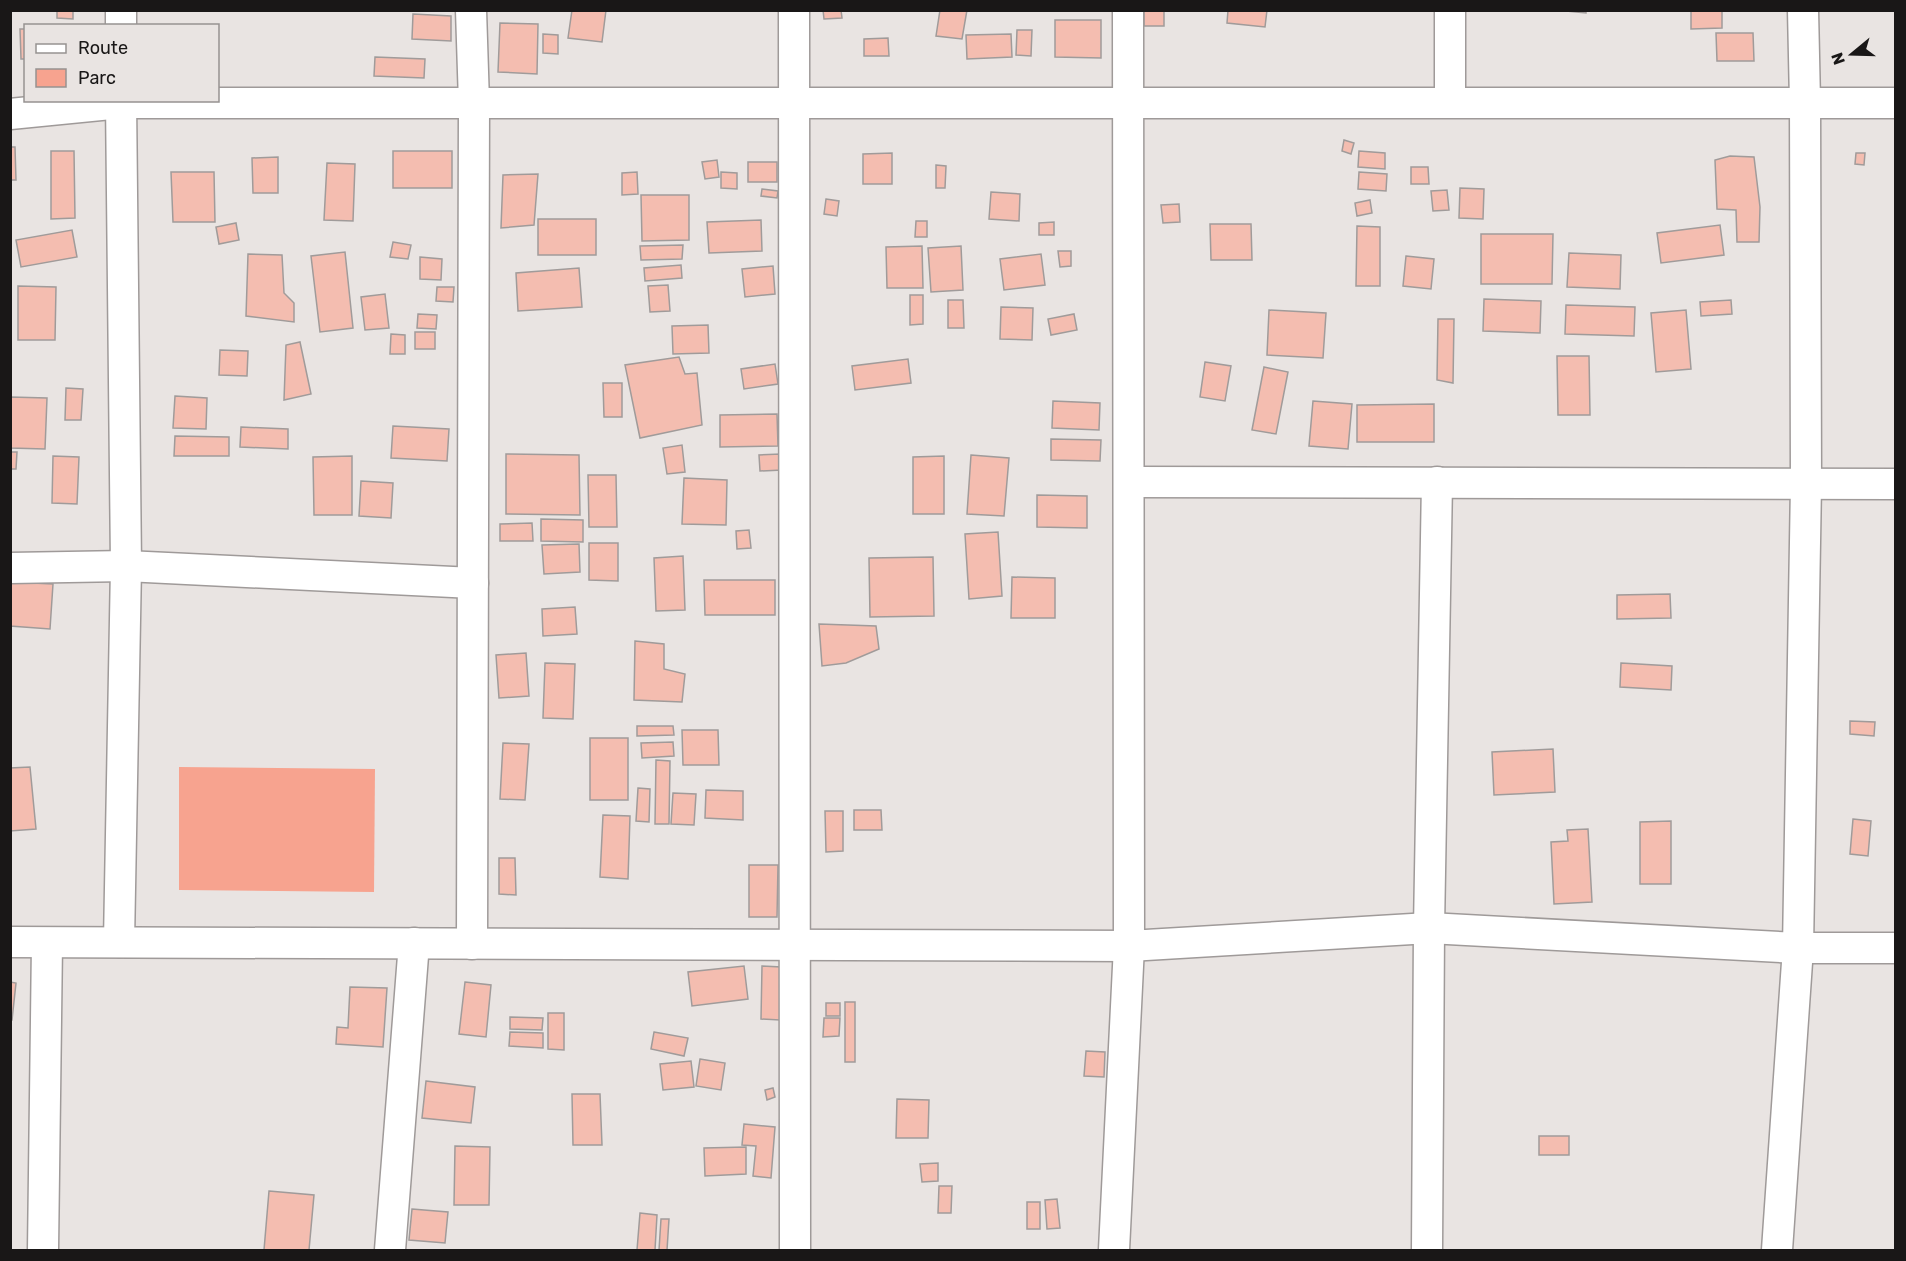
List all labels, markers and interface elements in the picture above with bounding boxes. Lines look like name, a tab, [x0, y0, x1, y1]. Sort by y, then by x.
legend	[24, 24, 219, 102]
north arrow	[1822, 24, 1882, 84]
text: Route	[78, 37, 128, 59]
text: N	[1827, 50, 1849, 67]
text: Parc	[78, 67, 116, 89]

